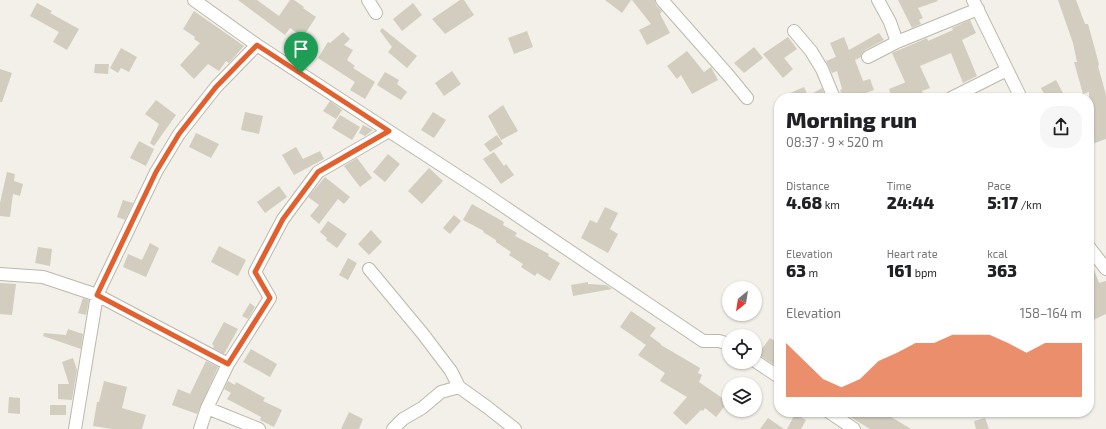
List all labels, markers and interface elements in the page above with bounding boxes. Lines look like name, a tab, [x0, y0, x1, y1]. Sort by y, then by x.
pin	[284, 32, 318, 73]
icon: arrive	[290, 38, 312, 60]
text: Morning run	[786, 106, 917, 132]
button: share	[1040, 106, 1082, 148]
text: 08:37 · 9 × 520 m	[786, 134, 883, 150]
text: Distance	[786, 179, 829, 192]
text: Time	[887, 179, 911, 192]
text: Pace	[987, 179, 1011, 192]
text: 4.68	[786, 192, 822, 212]
text: 24:44	[887, 192, 934, 212]
text: 5:17	[987, 192, 1018, 212]
text: km	[822, 198, 840, 211]
text: /km	[1018, 198, 1042, 211]
text: Elevation	[786, 247, 833, 260]
text: Heart rate	[887, 247, 938, 260]
text: kcal	[987, 247, 1007, 260]
text: 63	[786, 260, 806, 280]
text: 161	[887, 260, 912, 280]
text: 363	[987, 260, 1017, 280]
text: m	[806, 266, 818, 279]
text: bpm	[912, 266, 937, 279]
north arrow	[722, 281, 762, 321]
map controls	[722, 281, 762, 417]
text: Elevation	[786, 305, 841, 321]
text: 158–164 m	[1020, 305, 1082, 321]
button: locate	[722, 329, 762, 369]
button: layers	[722, 377, 762, 417]

